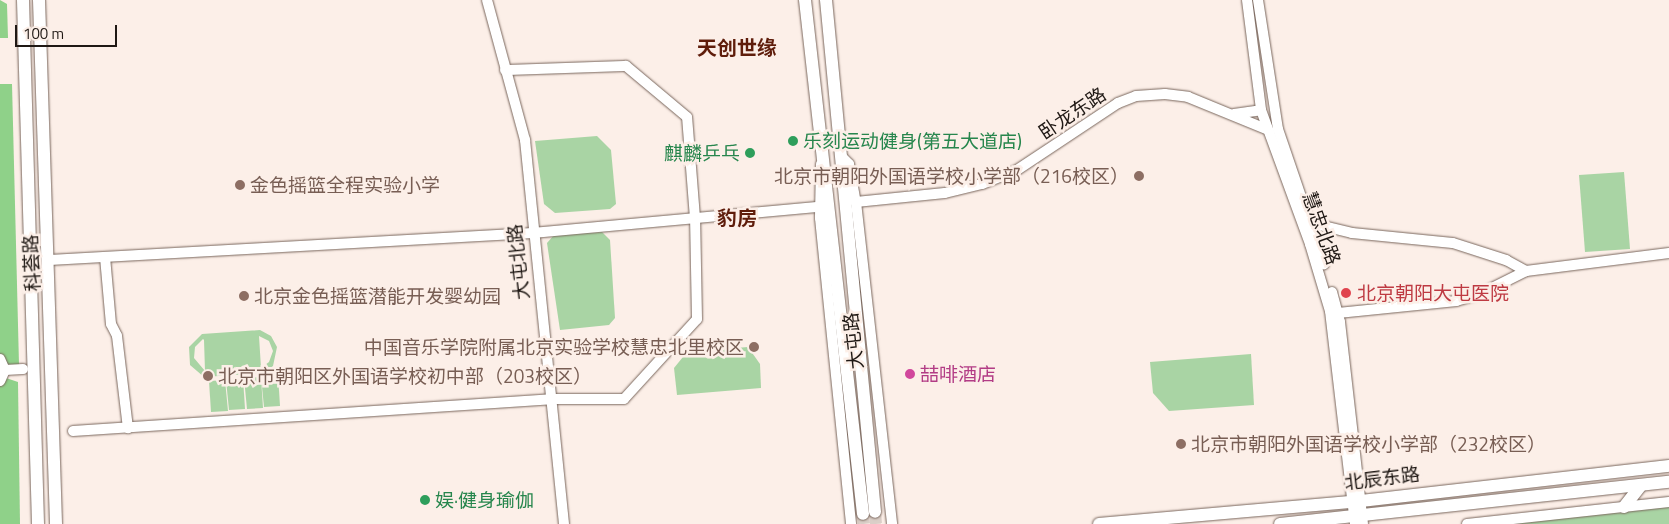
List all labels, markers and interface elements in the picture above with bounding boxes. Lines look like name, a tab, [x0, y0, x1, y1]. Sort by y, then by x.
scale bar	[18, 15, 120, 47]
text: 100 m	[23, 22, 64, 45]
district label: 天创世缘	[697, 35, 777, 59]
street label: 卧龙东路	[1034, 82, 1110, 144]
place label: 乐刻运动健身(第五大道店)	[803, 130, 1022, 152]
marker: 乐刻运动健身(第五大道店)	[787, 135, 799, 147]
place label: 麒麟乒乓	[664, 142, 740, 164]
marker: 麒麟乒乓	[744, 147, 756, 159]
place label: 北京市朝阳外国语学校小学部（216校区）	[774, 165, 1129, 187]
marker: 北京市朝阳外国语学校小学部（216校区）	[1133, 170, 1145, 182]
place label: 金色摇篮全程实验小学	[250, 174, 440, 196]
marker: 金色摇篮全程实验小学	[234, 179, 246, 191]
street label: 慧忠北路	[1298, 188, 1346, 268]
district label: 豹房	[717, 205, 757, 229]
street label: 大屯北路	[503, 223, 533, 301]
street label: 科荟路	[19, 234, 43, 292]
place label: 北京朝阳大屯医院	[1357, 282, 1509, 304]
place label: 北京金色摇篮潜能开发婴幼园	[254, 285, 501, 307]
marker: 北京朝阳大屯医院	[1339, 286, 1353, 300]
marker: 北京金色摇篮潜能开发婴幼园	[238, 290, 250, 302]
street label: 大屯路	[839, 311, 867, 371]
place label: 中国音乐学院附属北京实验学校慧忠北里校区	[364, 336, 744, 358]
marker: 中国音乐学院附属北京实验学校慧忠北里校区	[748, 341, 760, 353]
place label: 喆啡酒店	[920, 363, 996, 385]
place label: 北京市朝阳区外国语学校初中部（203校区）	[218, 365, 592, 387]
marker: 喆啡酒店	[904, 368, 916, 380]
marker: 北京市朝阳区外国语学校初中部（203校区）	[202, 370, 214, 382]
place label: 北京市朝阳外国语学校小学部（232校区）	[1191, 433, 1546, 455]
marker: 北京市朝阳外国语学校小学部（232校区）	[1175, 438, 1187, 450]
street label: 北辰东路	[1343, 462, 1421, 494]
place label: 娱·健身瑜伽	[435, 489, 534, 511]
marker: 娱·健身瑜伽	[419, 494, 431, 506]

